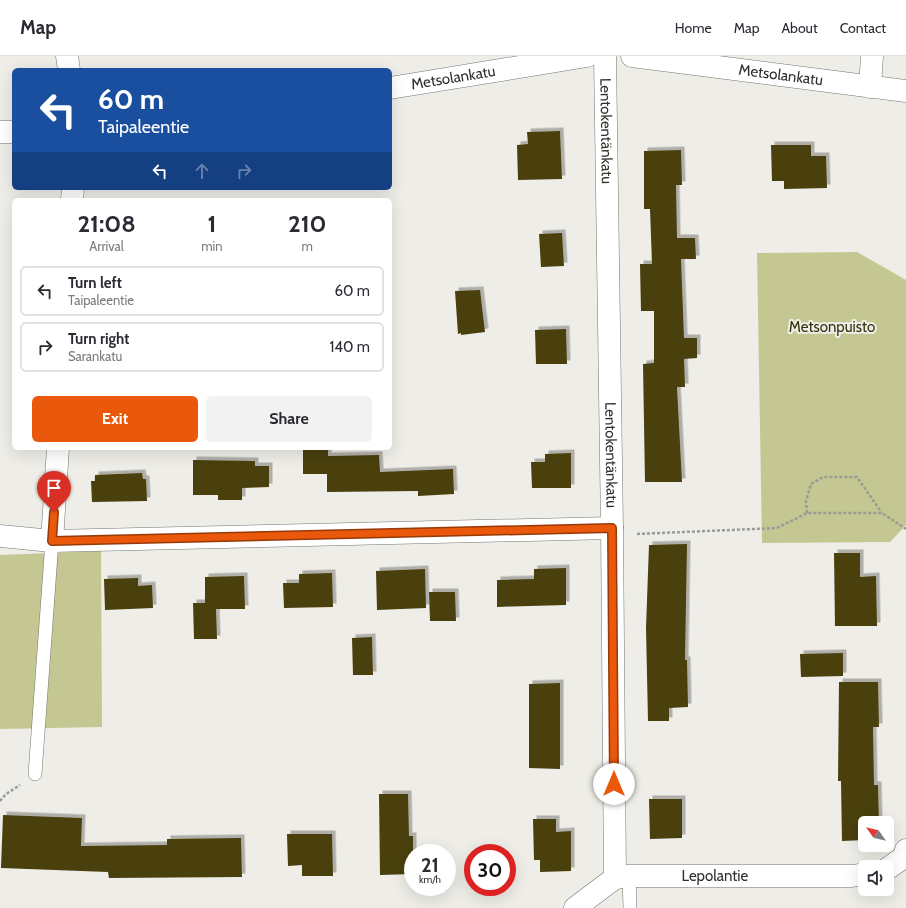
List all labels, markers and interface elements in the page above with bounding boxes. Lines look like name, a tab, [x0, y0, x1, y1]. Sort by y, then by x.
text: Map	[20, 16, 56, 39]
text: Home	[675, 19, 712, 37]
text: Map	[734, 19, 759, 37]
text: About	[781, 19, 818, 37]
text: Contact	[840, 19, 886, 37]
street label: Metsolankatu	[737, 61, 824, 89]
street label: Metsolankatu	[410, 62, 497, 93]
street label: Lentokentänkatu	[596, 78, 616, 184]
text: 60 m	[98, 82, 164, 116]
icon: left	[32, 84, 84, 136]
text: Taipaleentie	[98, 116, 189, 138]
icon: left	[149, 160, 171, 182]
icon: ahead	[191, 160, 213, 182]
icon: right	[233, 160, 255, 182]
text: 21:08	[77, 209, 136, 238]
text: 1	[207, 209, 216, 238]
text: 210	[288, 209, 327, 238]
text: Arrival	[89, 238, 124, 254]
text: min	[201, 238, 223, 254]
text: m	[302, 238, 313, 254]
text: Turn left	[68, 274, 122, 292]
icon: left	[34, 280, 56, 302]
text: 60 m	[334, 282, 370, 300]
text: Taipaleentie	[68, 292, 134, 308]
park label: Metsonpuisto	[789, 318, 875, 336]
text: Turn right	[68, 330, 129, 348]
icon: right	[34, 336, 56, 358]
text: 140 m	[329, 338, 370, 356]
text: Sarankatu	[68, 348, 122, 364]
button: Exit	[32, 396, 198, 442]
button: Share	[206, 396, 372, 442]
street label: Lentokentänkatu	[601, 402, 621, 508]
pin	[37, 471, 71, 512]
icon: arrive	[43, 477, 65, 499]
position arrow	[593, 763, 635, 805]
north arrow	[858, 816, 894, 852]
map controls	[858, 816, 894, 896]
speed limit sign: 30	[464, 844, 516, 896]
text: 21	[421, 853, 439, 877]
button: sound	[858, 860, 894, 896]
street label: Lepolantie	[682, 867, 748, 885]
text: km/h	[419, 873, 441, 886]

